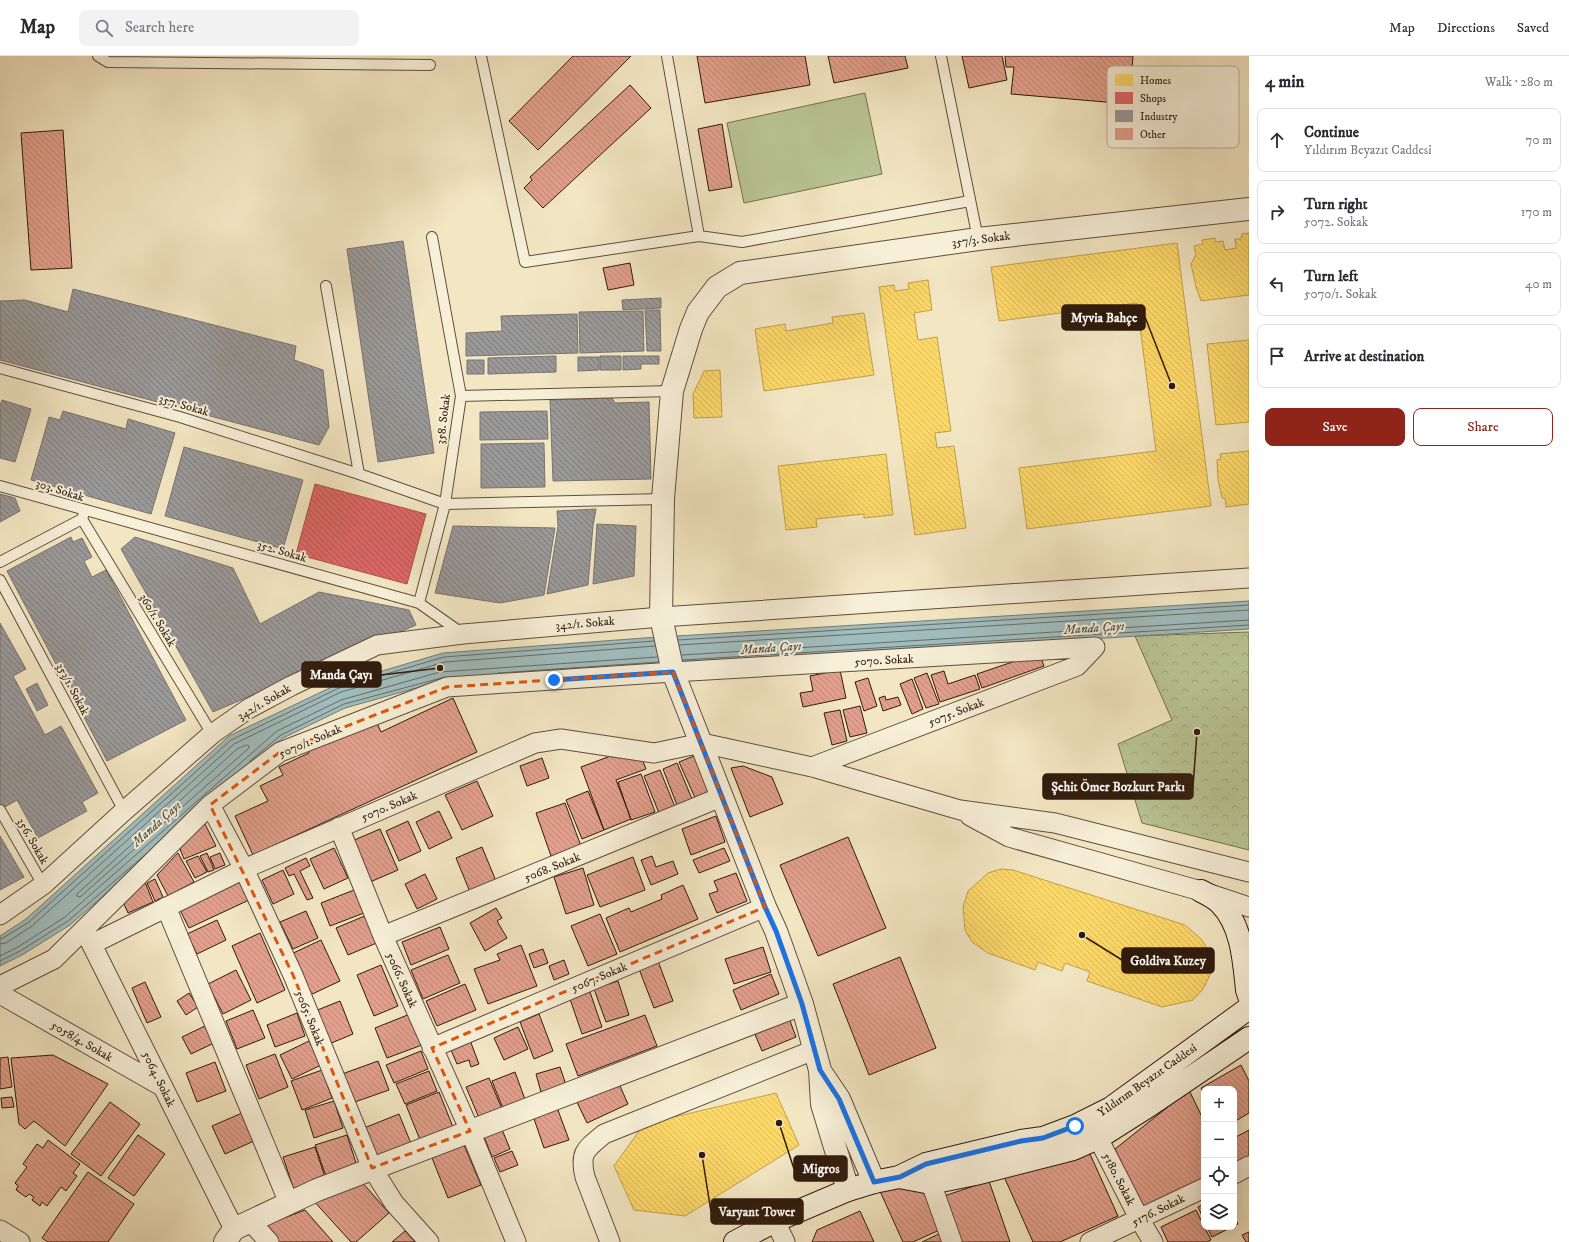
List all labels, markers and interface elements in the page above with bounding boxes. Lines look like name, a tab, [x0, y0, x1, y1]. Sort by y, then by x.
search box	[79, 10, 359, 46]
text: Map	[20, 16, 55, 39]
icon: search	[93, 17, 115, 39]
text: Search here	[125, 18, 194, 37]
text: Map	[1389, 19, 1415, 37]
text: Directions	[1437, 19, 1495, 37]
text: Saved	[1517, 19, 1549, 37]
legend	[1107, 66, 1239, 148]
text: 4 min	[1265, 71, 1304, 93]
text: Homes	[1140, 74, 1171, 88]
text: Walk · 280 m	[1485, 74, 1553, 90]
text: Shops	[1140, 92, 1166, 106]
text: Industry	[1140, 110, 1178, 124]
text: Continue	[1304, 123, 1359, 142]
text: Other	[1140, 128, 1167, 142]
icon: ahead	[1266, 129, 1288, 151]
text: 70 m	[1526, 132, 1552, 148]
text: Yıldırım Beyazıt Caddesi	[1304, 142, 1432, 158]
text: Turn right	[1304, 195, 1367, 214]
icon: right	[1266, 201, 1288, 223]
text: 170 m	[1521, 204, 1552, 220]
text: 5072. Sokak	[1304, 214, 1368, 230]
street label: 357/3. Sokak	[951, 228, 1011, 251]
text: Turn left	[1304, 267, 1358, 286]
icon: left	[1266, 273, 1288, 295]
text: 40 m	[1525, 276, 1552, 292]
text: 5070/1. Sokak	[1304, 286, 1377, 302]
callout: Myvia Bahçe	[1062, 305, 1145, 330]
text: Myvia Bahçe	[1071, 310, 1138, 327]
icon: arrive	[1266, 345, 1288, 367]
text: Arrive at destination	[1304, 347, 1424, 366]
street label: 357. Sokak	[157, 391, 211, 420]
street label: 358. Sokak	[433, 393, 454, 445]
button: Save	[1265, 408, 1405, 446]
button: Share	[1413, 408, 1553, 446]
street label: 303. Sokak	[34, 476, 86, 505]
street label: 352. Sokak	[255, 537, 308, 566]
street label: 360/1. Sokak	[136, 591, 179, 650]
street label: 342/1. Sokak	[555, 613, 615, 634]
water label: Manda Çayı	[1062, 618, 1125, 638]
water label: Manda Çayı	[739, 638, 802, 658]
street label: 5070. Sokak	[854, 651, 914, 670]
street label: 353/1. Sokak	[53, 661, 93, 718]
callout: Manda Çayı	[302, 662, 381, 687]
text: Manda Çayı	[310, 667, 373, 684]
route end	[545, 671, 563, 689]
street label: 342/1. Sokak	[235, 681, 294, 724]
street label: 5075. Sokak	[926, 695, 986, 730]
street label: 5070/1. Sokak	[276, 721, 344, 762]
callout: Şehit Ömer Bozkurt Parkı	[1043, 774, 1193, 799]
text: Şehit Ömer Bozkurt Parkı	[1051, 778, 1185, 796]
street label: 5070. Sokak	[359, 788, 420, 825]
water label: Manda Çayı	[128, 797, 185, 851]
street label: 356. Sokak	[13, 815, 52, 867]
street label: 5068. Sokak	[522, 849, 582, 886]
callout: Goldiva Kuzey	[1122, 948, 1214, 973]
street label: 5066. Sokak	[383, 950, 420, 1010]
text: Goldiva Kuzey	[1130, 953, 1207, 970]
street label: 5067. Sokak	[569, 959, 630, 996]
street label: 5065. Sokak	[292, 988, 328, 1048]
street label: 5058/4. Sokak	[48, 1018, 115, 1065]
street label: Yıldırım Beyazıt Caddesi	[1095, 1041, 1200, 1120]
street label: 5064. Sokak	[139, 1049, 179, 1110]
map controls	[1201, 1086, 1237, 1230]
button: +	[1201, 1086, 1237, 1122]
route start	[1066, 1117, 1084, 1135]
button: −	[1201, 1122, 1237, 1158]
street label: 5180. Sokak	[1099, 1150, 1138, 1208]
callout: Migros	[794, 1156, 847, 1181]
button: locate	[1201, 1158, 1237, 1194]
text: Migros	[802, 1161, 840, 1178]
street label: 5176. Sokak	[1129, 1191, 1187, 1230]
button: layers	[1201, 1194, 1237, 1230]
callout: Varyant Tower	[711, 1199, 803, 1224]
text: Varyant Tower	[718, 1204, 795, 1221]

